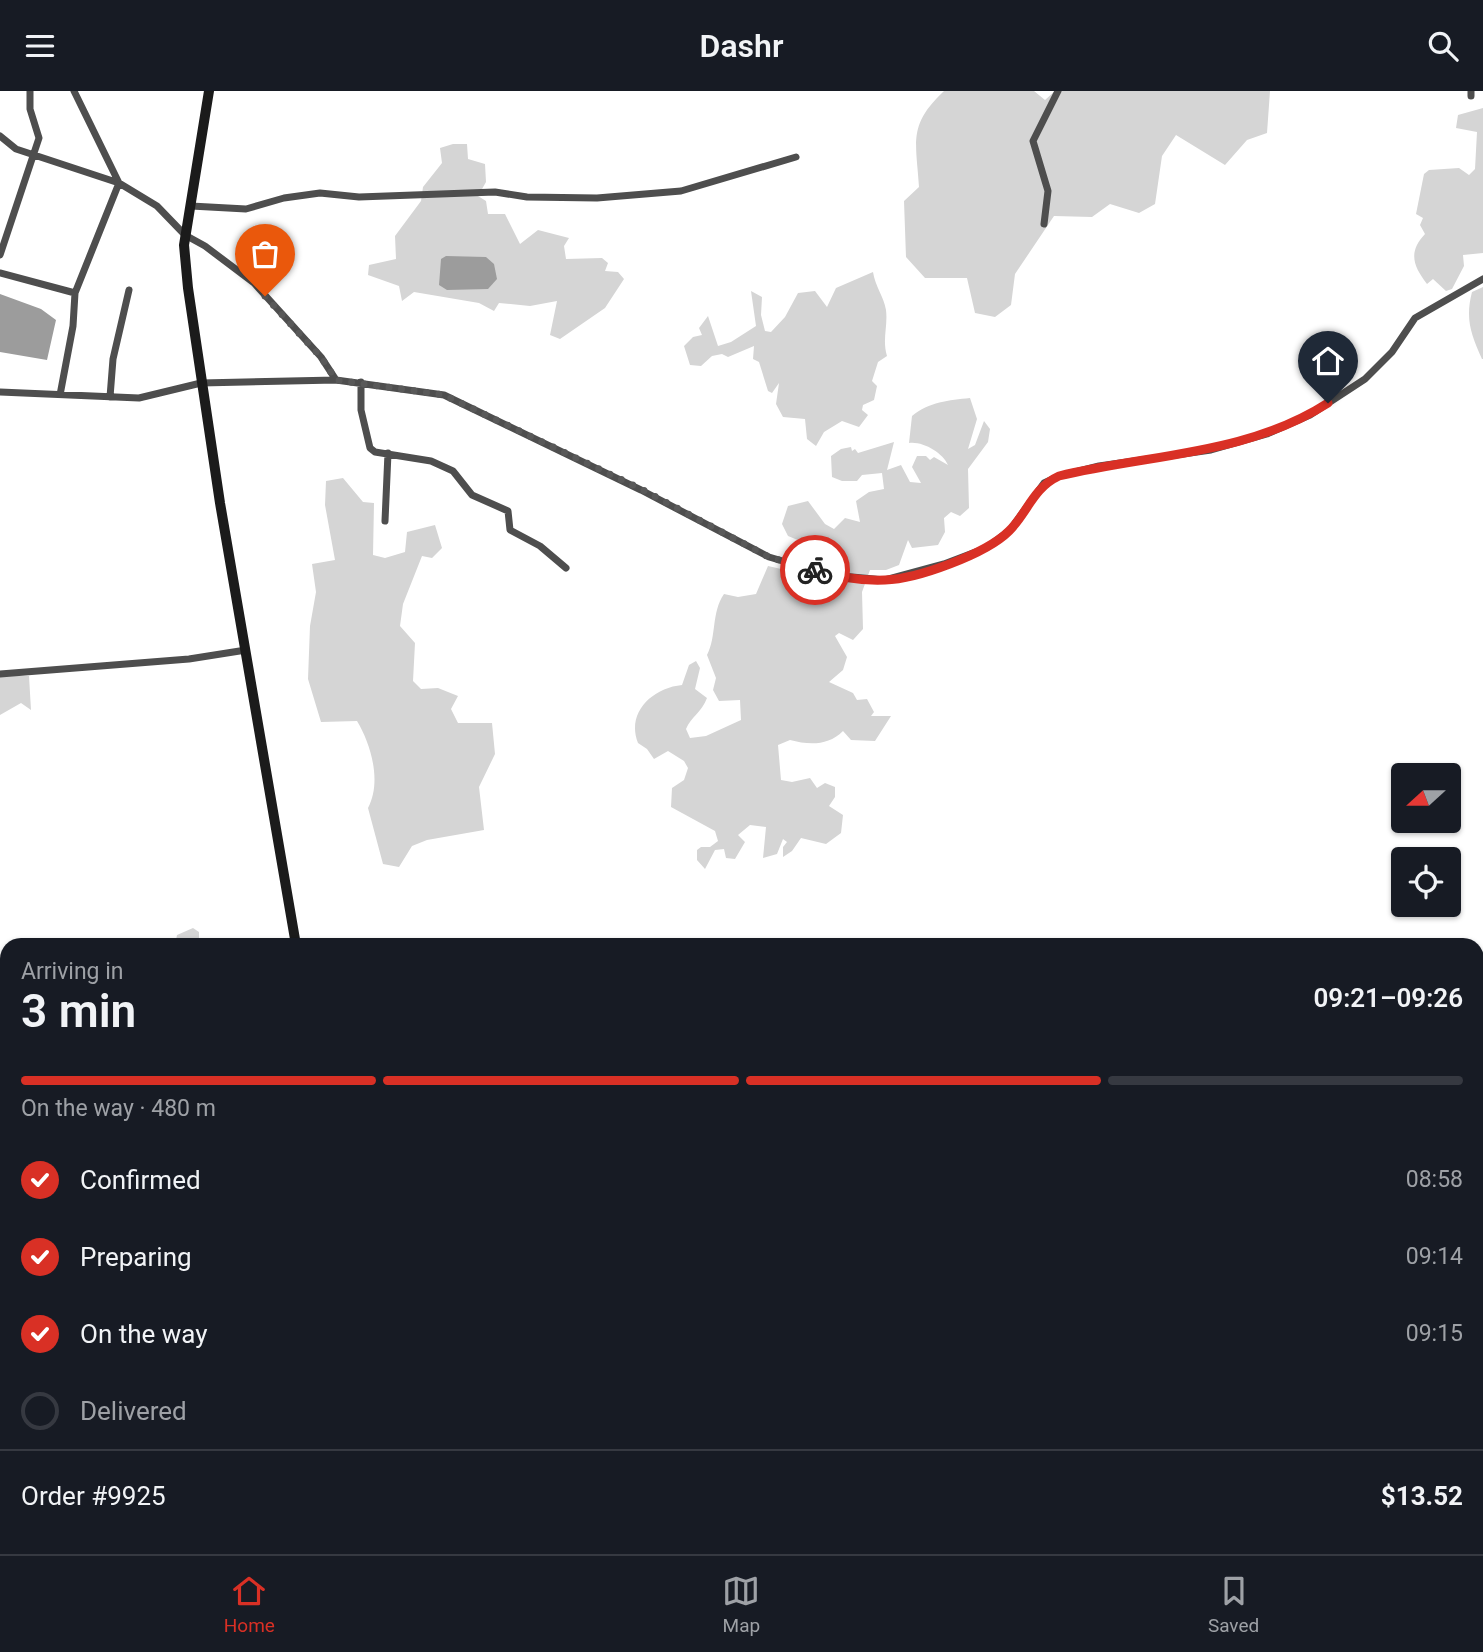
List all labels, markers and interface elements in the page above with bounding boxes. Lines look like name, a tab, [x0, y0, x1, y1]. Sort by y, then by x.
icon: menu	[21, 27, 59, 65]
text: Dashr	[700, 27, 783, 65]
icon: search	[1424, 27, 1462, 65]
pin	[235, 224, 295, 296]
icon: bag	[246, 235, 284, 273]
pin	[1298, 331, 1358, 403]
icon: home	[1309, 342, 1347, 380]
courier	[780, 535, 850, 605]
icon: bike	[796, 551, 834, 589]
north arrow	[1391, 763, 1461, 833]
map controls	[1391, 763, 1461, 917]
button: locate	[1391, 847, 1461, 917]
text: Arriving in	[21, 958, 124, 985]
text: 09:21–09:26	[1313, 983, 1463, 1013]
text: 3 min	[21, 984, 136, 1038]
text: On the way · 480 m	[21, 1095, 216, 1122]
icon: check	[21, 1161, 59, 1199]
text: Confirmed	[80, 1165, 201, 1195]
text: 08:58	[1406, 1166, 1463, 1193]
icon: check	[21, 1238, 59, 1276]
text: Preparing	[80, 1242, 192, 1272]
text: 09:14	[1406, 1243, 1463, 1270]
icon: check	[21, 1315, 59, 1353]
text: On the way	[80, 1319, 208, 1349]
text: 09:15	[1406, 1320, 1463, 1347]
text: Delivered	[80, 1396, 187, 1426]
text: Order #9925	[21, 1481, 166, 1511]
text: $13.52	[1381, 1481, 1463, 1511]
tab: Home	[224, 1572, 275, 1637]
tab: Map	[722, 1572, 760, 1637]
tab: Saved	[1208, 1572, 1259, 1637]

